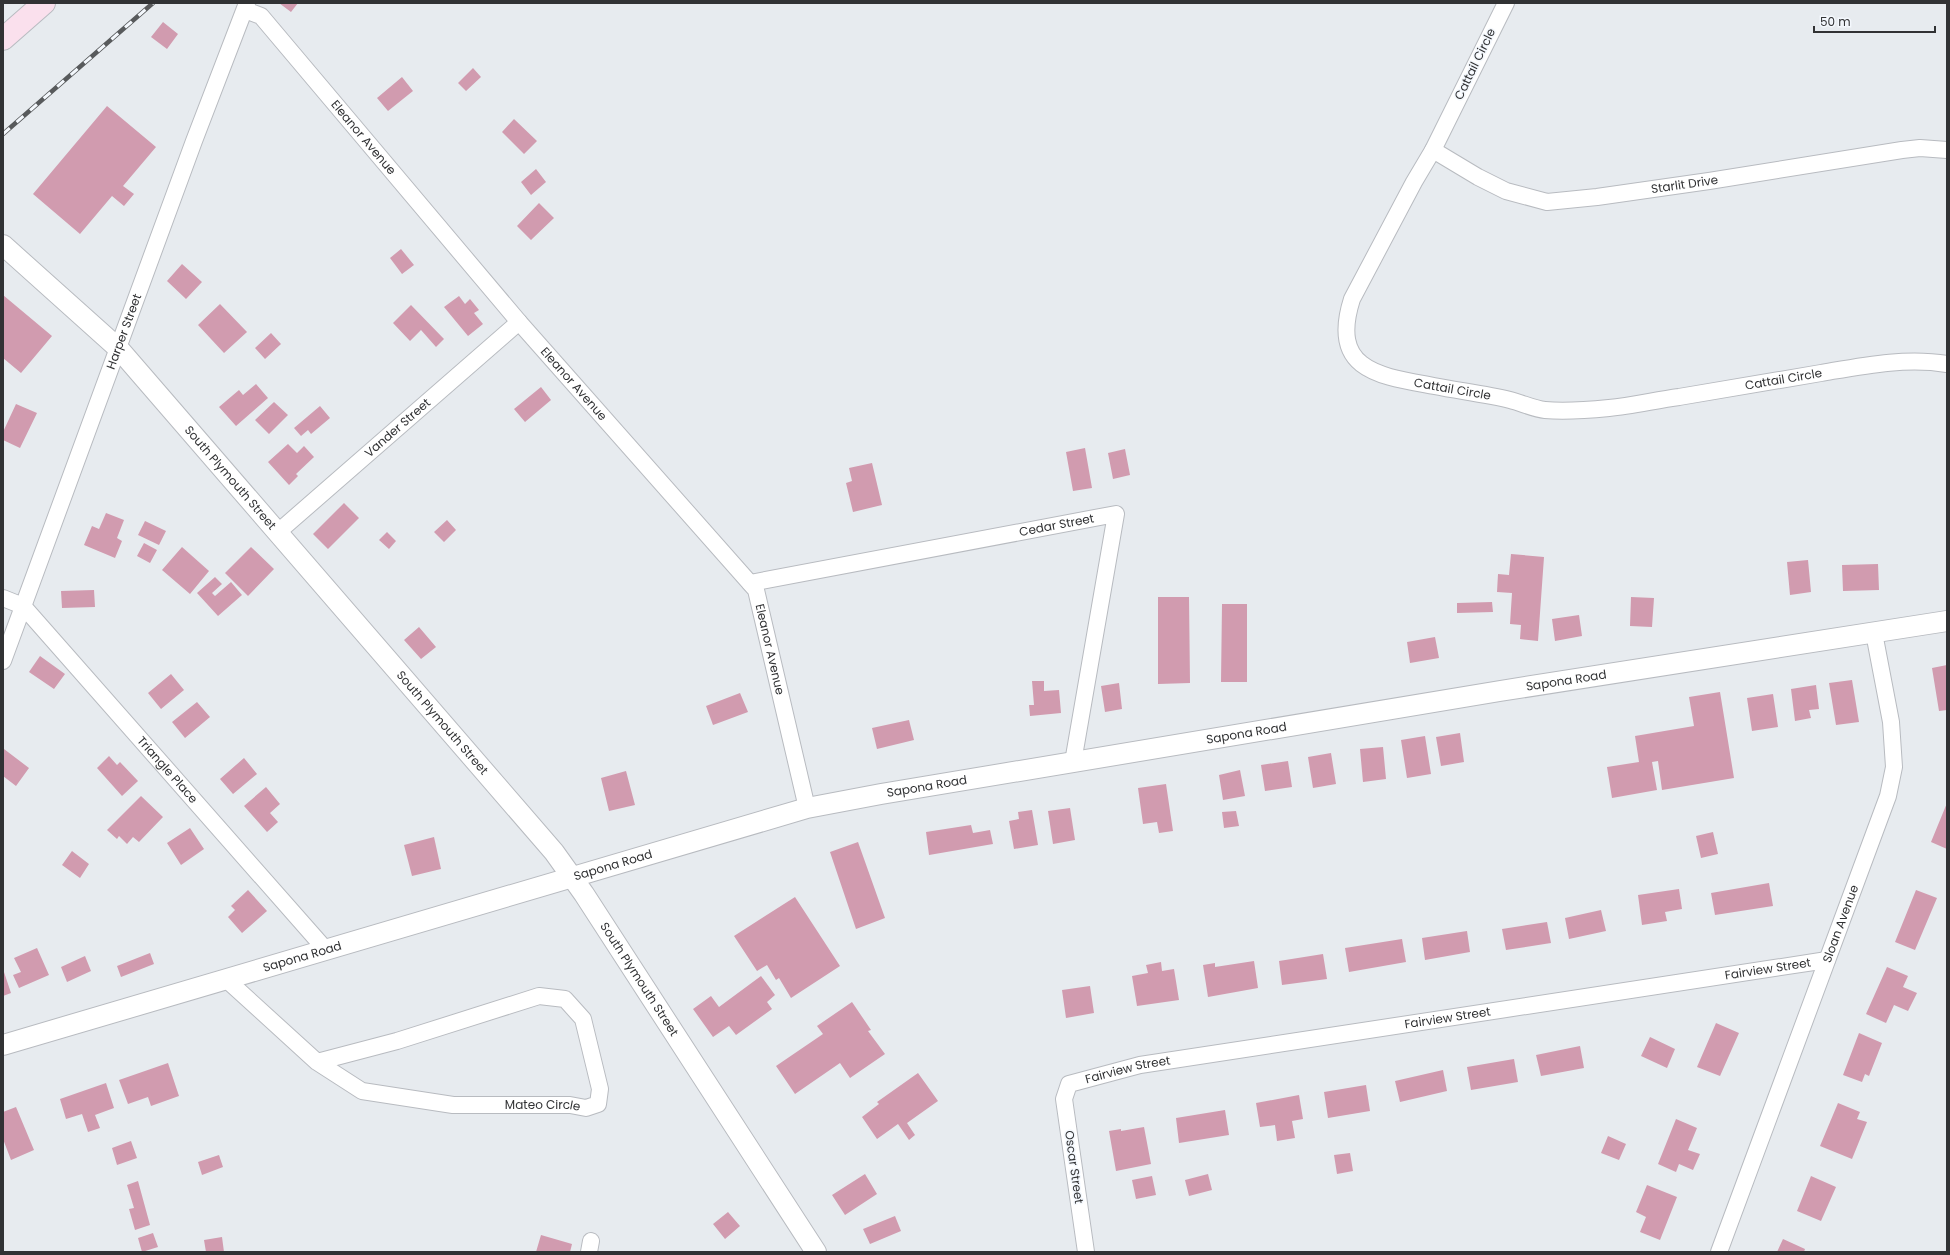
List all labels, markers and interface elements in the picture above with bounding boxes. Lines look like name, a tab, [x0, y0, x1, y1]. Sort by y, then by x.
scale bar	[1814, 8, 1935, 34]
text: 50 m	[1820, 13, 1851, 30]
street label: Cattail Circle	[1450, 25, 1499, 102]
street label: Eleanor Avenue	[327, 96, 400, 178]
street label: Starlit Drive	[1650, 171, 1719, 197]
street label: Harper Street	[102, 291, 145, 372]
street label: Eleanor Avenue	[537, 343, 611, 424]
street label: Cattail Circle	[1744, 364, 1823, 394]
street label: Cattail Circle	[1413, 374, 1492, 404]
street label: Vander Street	[361, 394, 434, 461]
street label: South Plymouth Street	[181, 422, 281, 533]
street label: Cedar Street	[1018, 509, 1095, 540]
street label: Eleanor Avenue	[752, 602, 789, 696]
street label: Sapona Road	[1525, 665, 1608, 695]
street label: South Plymouth Street	[393, 667, 492, 778]
street label: Sapona Road	[1205, 718, 1288, 748]
street label: Triangle Place	[134, 732, 202, 807]
street label: Sapona Road	[885, 771, 968, 801]
street label: Sapona Road	[572, 845, 654, 884]
street label: Sloan Avenue	[1818, 882, 1862, 965]
street label: South Plymouth Street	[596, 919, 683, 1039]
street label: Sapona Road	[261, 937, 343, 976]
street label: Fairview Street	[1723, 954, 1812, 984]
street label: Fairview Street	[1403, 1003, 1492, 1032]
street label: Fairview Street	[1083, 1051, 1171, 1087]
street label: Mateo Circle	[505, 1096, 582, 1115]
street label: Oscar Street	[1061, 1129, 1088, 1205]

